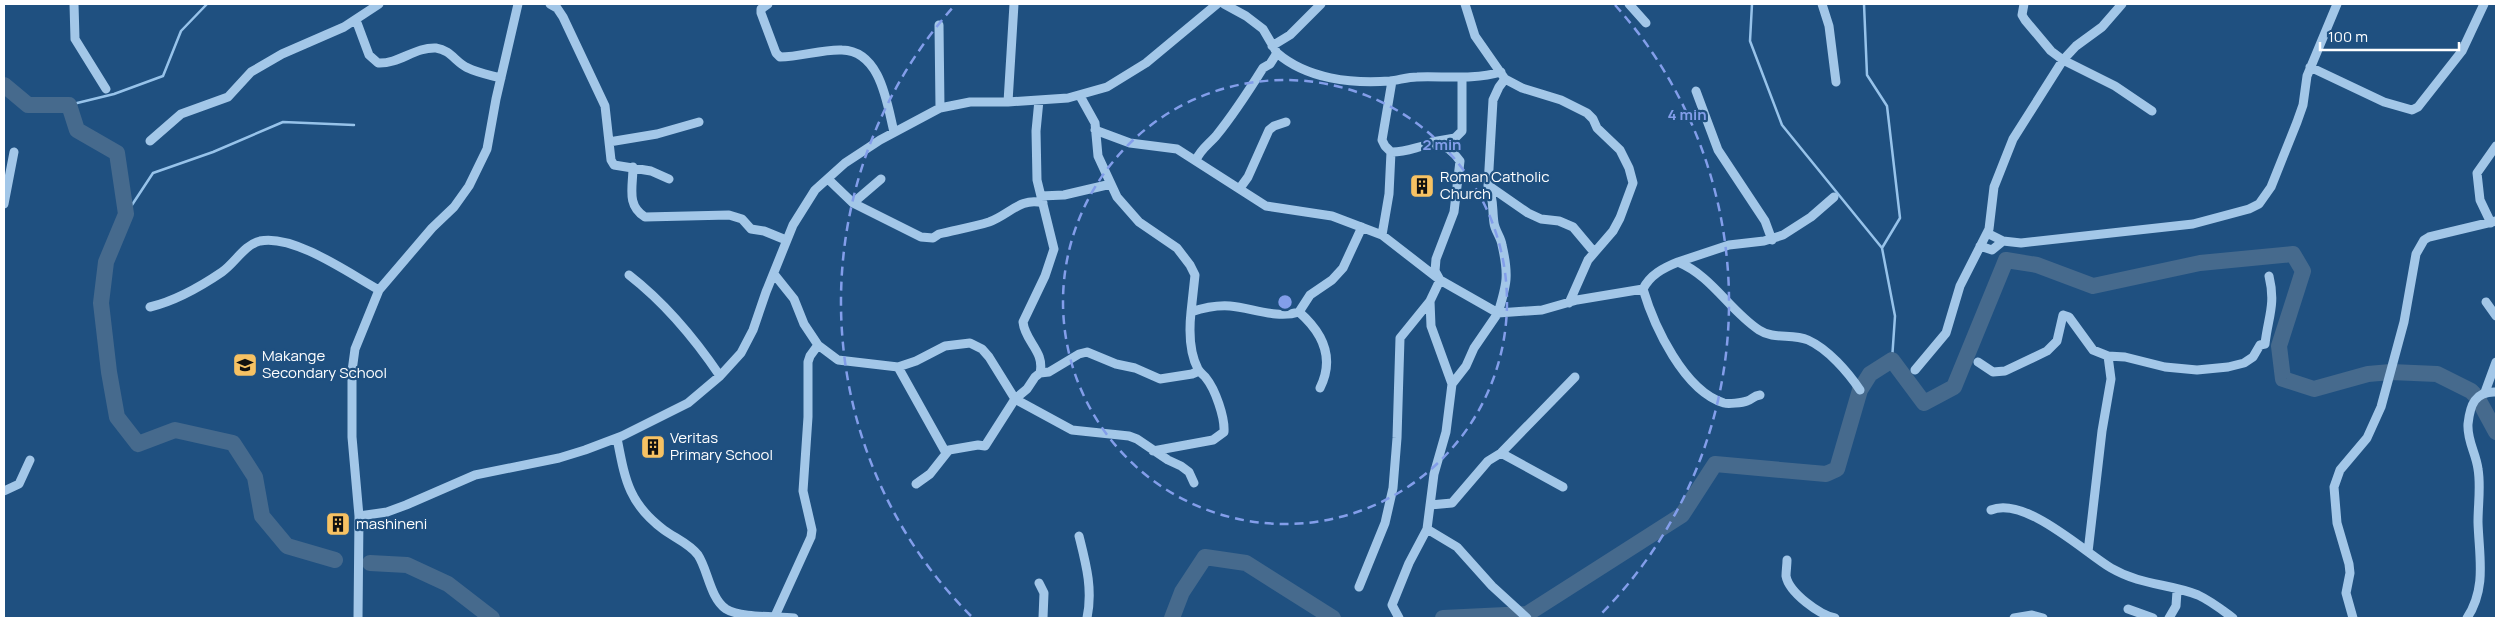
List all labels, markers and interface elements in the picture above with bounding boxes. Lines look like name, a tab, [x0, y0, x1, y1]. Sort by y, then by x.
scale bar	[2320, 20, 2459, 52]
text: 100 m	[2328, 26, 2368, 47]
text: 4 min	[1667, 104, 1707, 125]
text: 2 min	[1422, 134, 1462, 155]
place label: Roman Catholic Church	[1440, 166, 1549, 204]
building icon: Roman Catholic Church	[1409, 173, 1435, 199]
centre of rings	[1276, 293, 1294, 311]
place label: Makange Secondary School	[262, 345, 387, 383]
school or university icon: Makange Secondary School	[232, 352, 258, 378]
place label: Veritas Primary School	[670, 427, 773, 465]
building icon: Veritas Primary School	[640, 434, 666, 460]
building icon: mashineni	[325, 511, 351, 537]
place label: mashineni	[356, 513, 427, 534]

